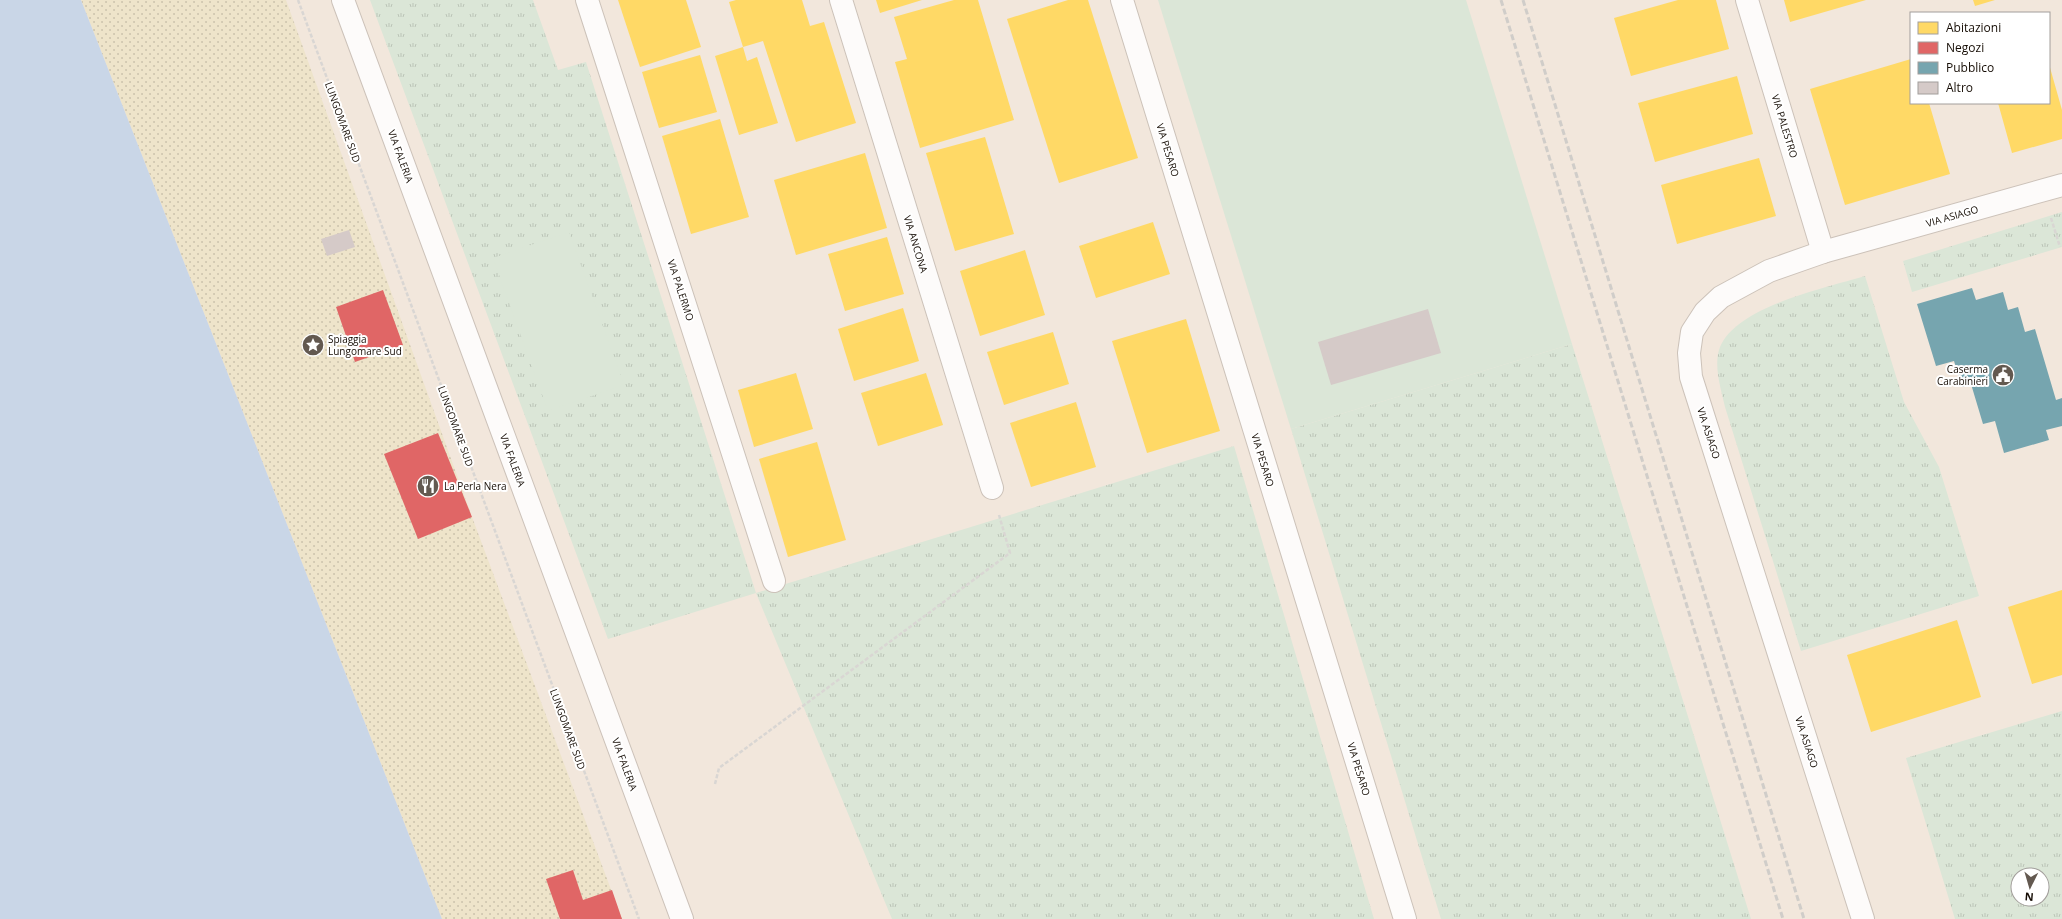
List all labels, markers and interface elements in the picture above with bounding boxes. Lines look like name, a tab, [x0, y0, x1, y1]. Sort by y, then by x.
legend	[1910, 12, 2050, 104]
text: Abitazioni	[1946, 19, 2001, 36]
text: Negozi	[1946, 39, 1984, 56]
text: Pubblico	[1946, 59, 1994, 76]
text: Altro	[1946, 79, 1973, 96]
street label: LUNGOMARE SUD	[322, 80, 364, 164]
street label: VIA PALESTRO	[1769, 93, 1801, 160]
street label: VIA PESARO	[1153, 122, 1183, 179]
street label: VIA FALERIA	[385, 128, 417, 185]
street label: VIA ASIAGO	[1924, 202, 1980, 230]
street label: VIA ANCONA	[901, 214, 932, 275]
street label: VIA PALERMO	[664, 258, 698, 323]
place icon: Spiaggia Lungomare Sud	[300, 332, 326, 358]
place label: Spiaggia Lungomare Sud	[328, 332, 402, 358]
place label: Caserma Carabinieri	[1937, 362, 1988, 388]
public building icon: Caserma Carabinieri	[1990, 362, 2016, 388]
street label: LUNGOMARE SUD	[435, 384, 477, 468]
street label: VIA ASIAGO	[1694, 405, 1724, 461]
street label: VIA FALERIA	[497, 432, 529, 489]
street label: VIA PESARO	[1248, 432, 1278, 489]
restaurant icon: La Perla Nera	[415, 473, 441, 499]
place label: La Perla Nera	[444, 479, 507, 493]
street label: LUNGOMARE SUD	[547, 687, 589, 771]
street label: VIA ASIAGO	[1792, 714, 1822, 770]
street label: VIA FALERIA	[609, 736, 641, 793]
street label: VIA PESARO	[1344, 741, 1374, 798]
north arrow	[2010, 867, 2050, 907]
text: N	[2024, 890, 2034, 905]

